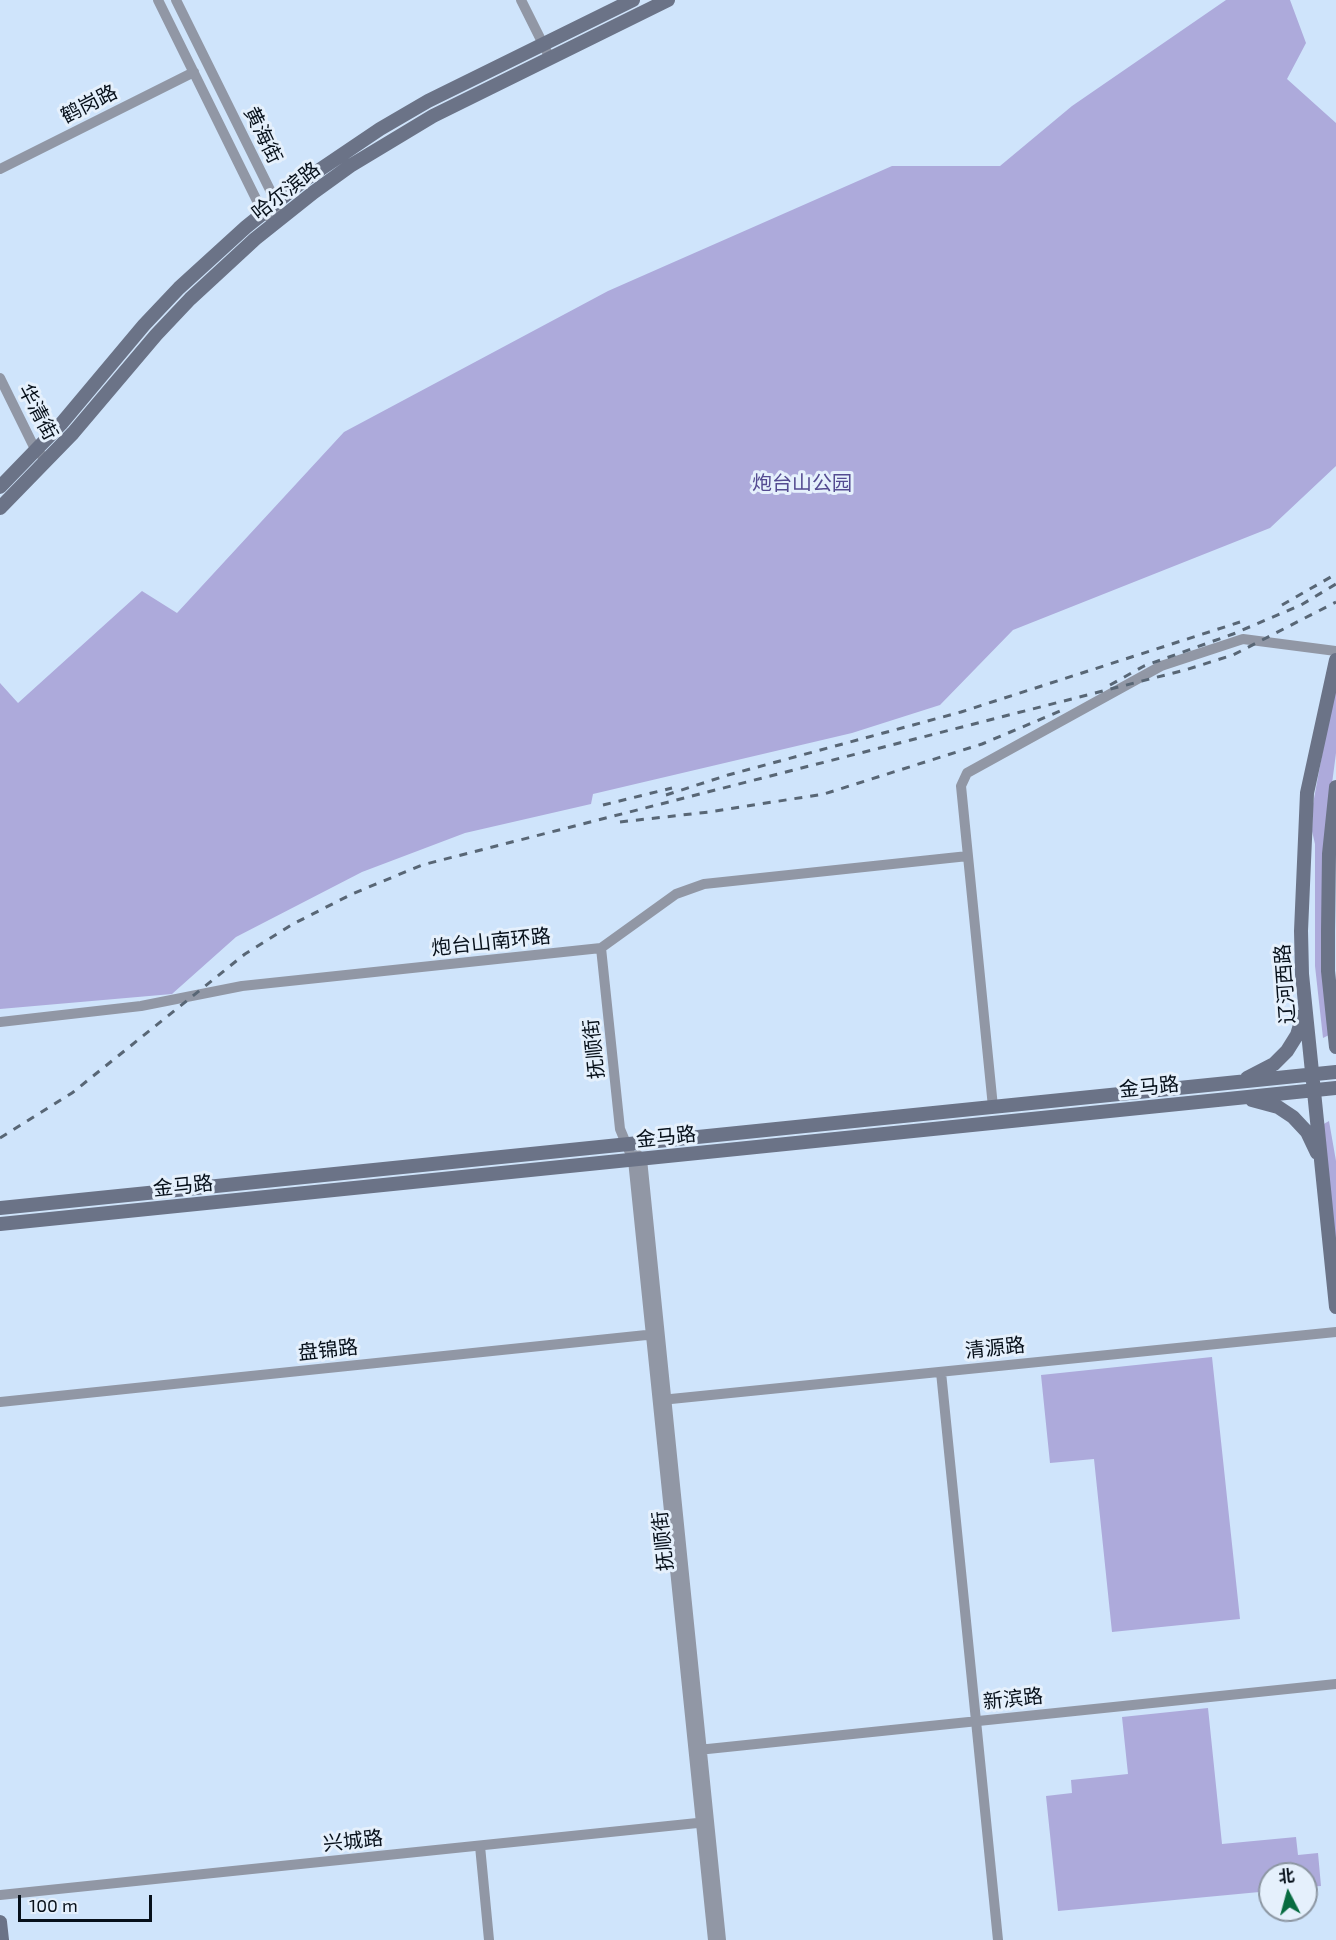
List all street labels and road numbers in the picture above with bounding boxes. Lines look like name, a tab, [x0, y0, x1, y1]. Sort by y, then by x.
street label: 鹤岗路	[57, 80, 121, 128]
street label: 黄海街	[239, 103, 287, 167]
street label: 哈尔滨路	[247, 157, 325, 225]
street label: 华清街	[13, 380, 63, 444]
street label: 炮台山南环路	[430, 924, 552, 960]
street label: 辽河西路	[1270, 943, 1300, 1025]
street label: 抚顺街	[579, 1018, 609, 1080]
street label: 金马路	[1118, 1072, 1180, 1102]
street label: 金马路	[635, 1122, 697, 1152]
street label: 金马路	[152, 1171, 214, 1201]
street label: 清源路	[964, 1333, 1026, 1363]
street label: 盘锦路	[297, 1335, 359, 1365]
street label: 抚顺街	[648, 1510, 678, 1572]
street label: 新滨路	[982, 1684, 1044, 1714]
street label: 兴城路	[322, 1826, 384, 1856]

